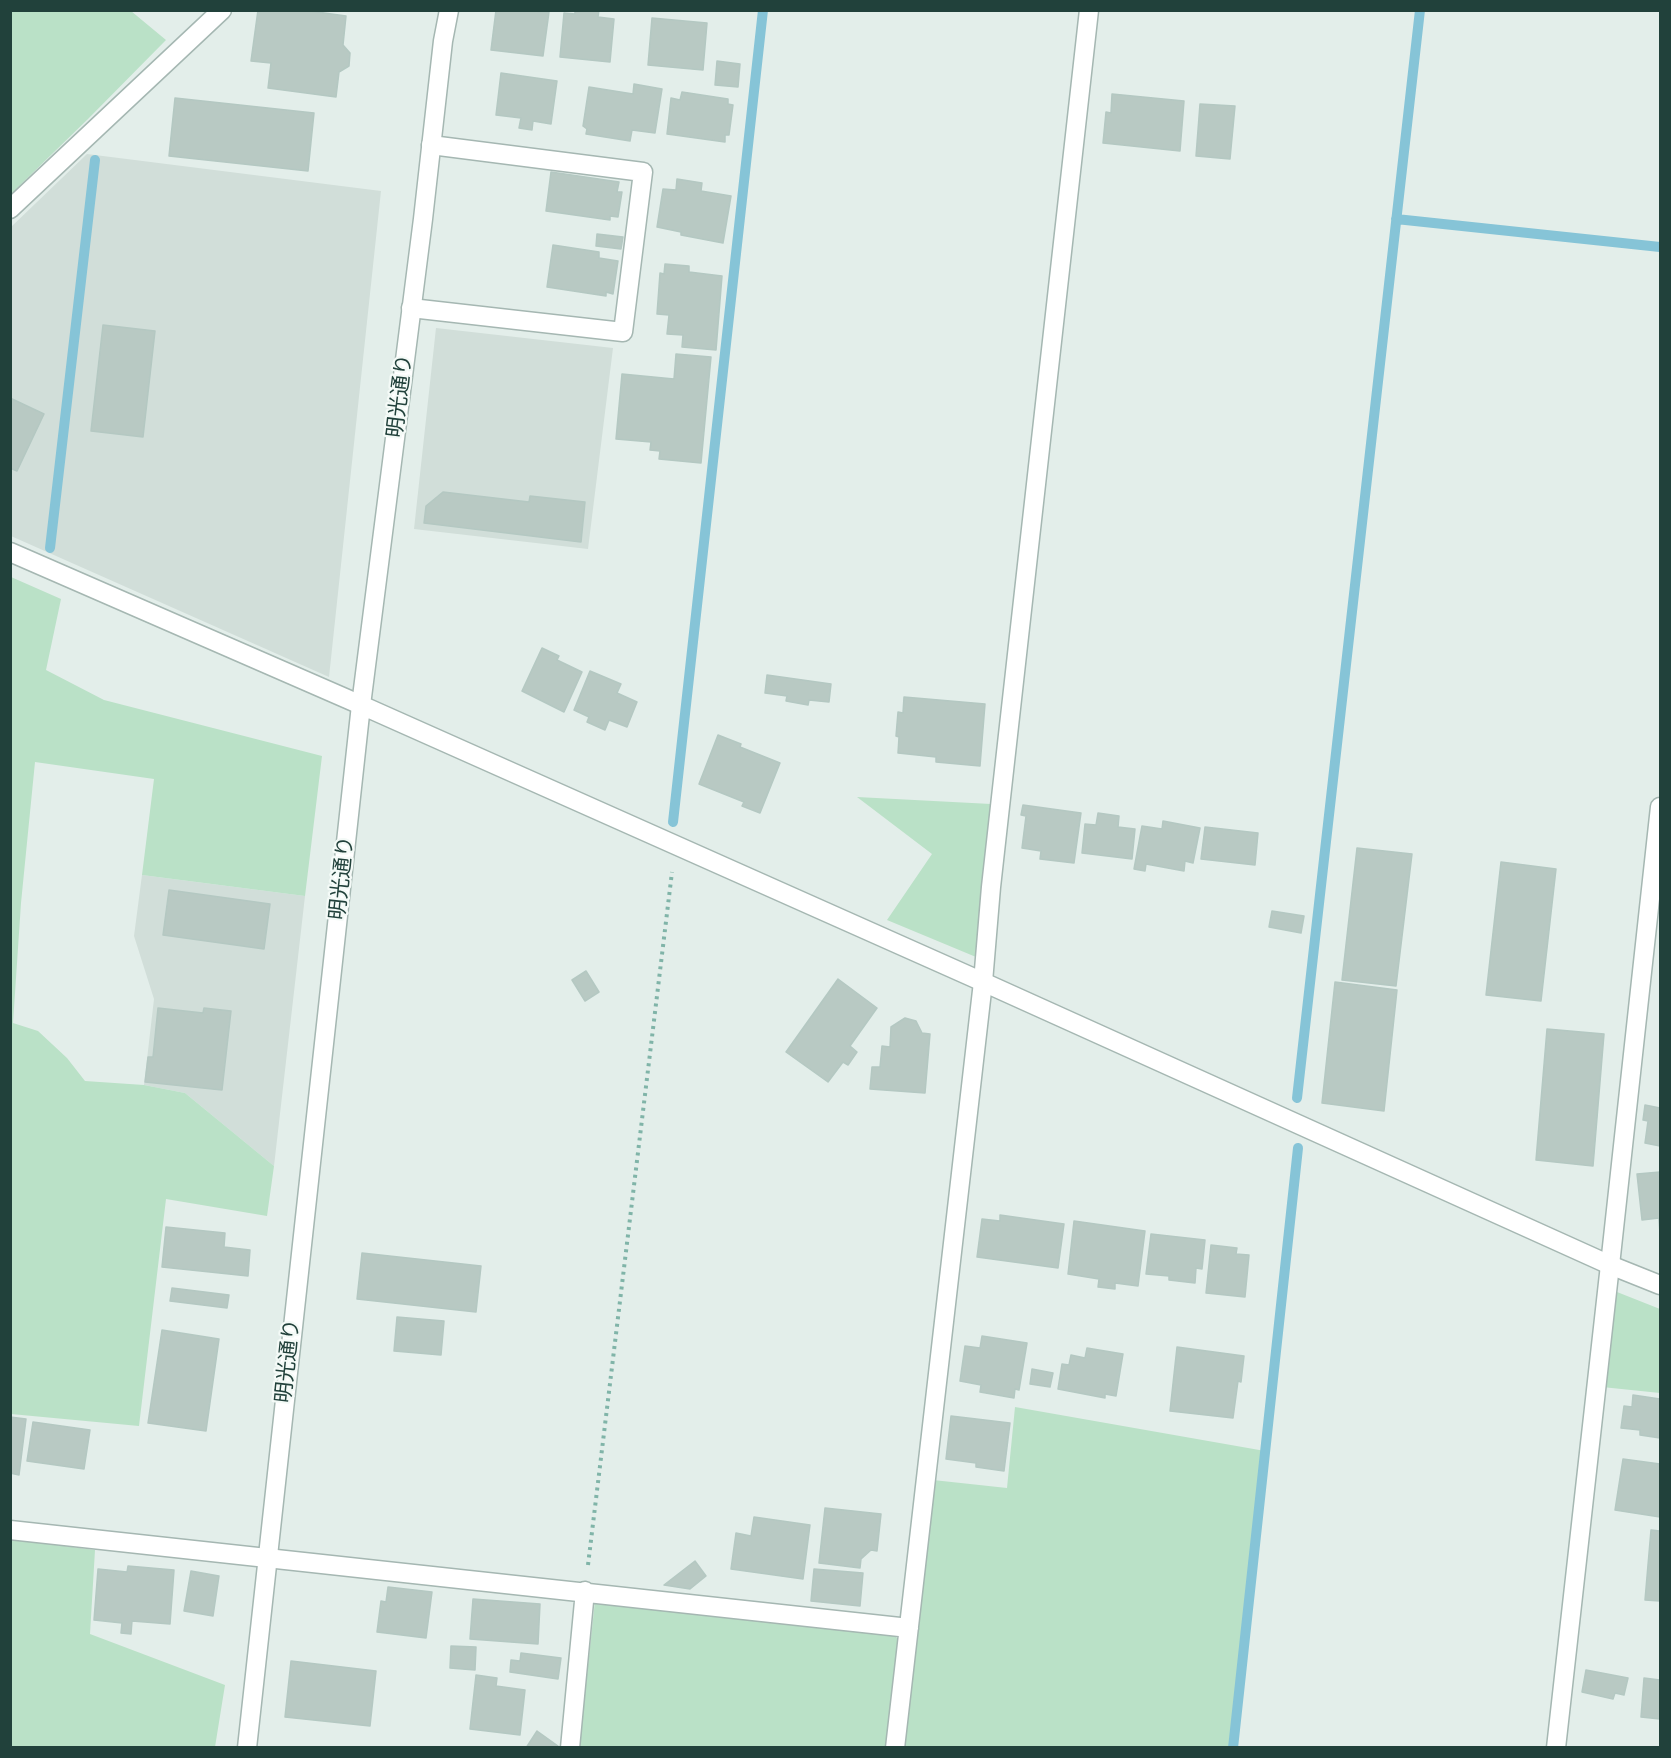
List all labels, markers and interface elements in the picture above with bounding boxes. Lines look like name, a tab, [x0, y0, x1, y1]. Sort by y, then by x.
street label: 明光通り	[382, 353, 418, 439]
street label: 明光通り	[325, 835, 359, 921]
street label: 明光通り	[271, 1318, 305, 1404]

